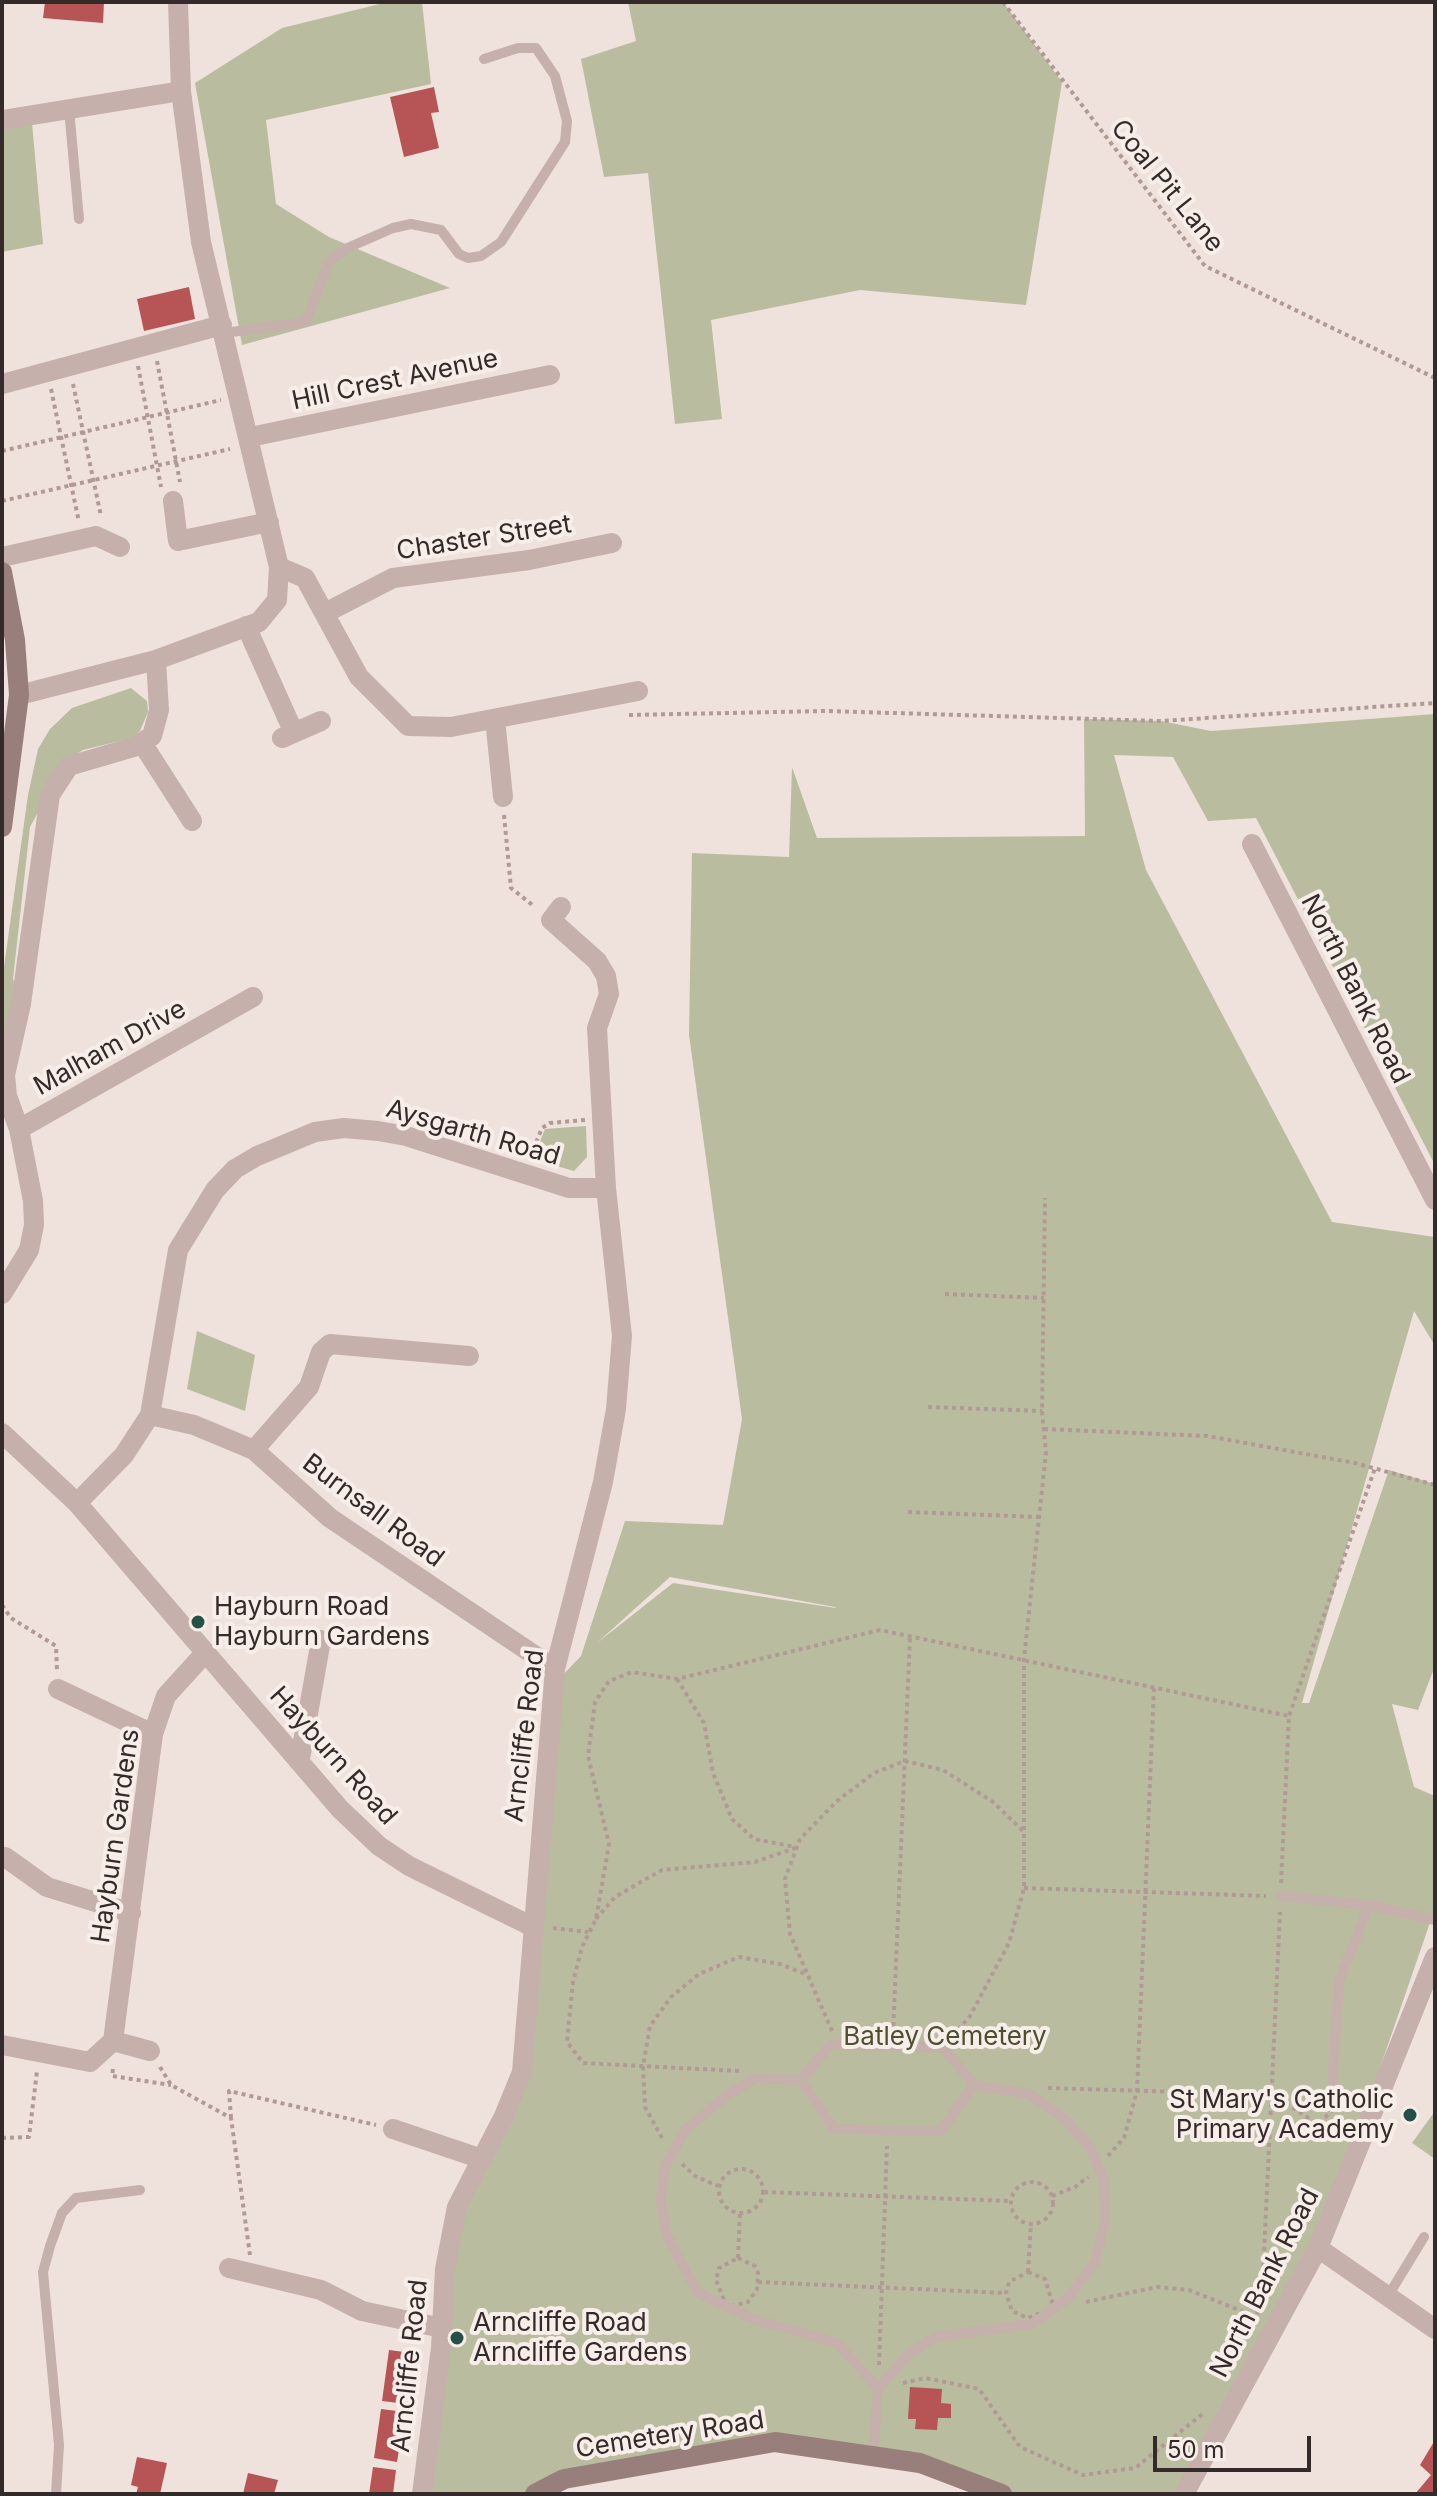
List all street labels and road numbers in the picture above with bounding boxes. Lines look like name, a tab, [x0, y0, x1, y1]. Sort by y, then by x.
street label: Coal Pit Lane	[1104, 113, 1230, 259]
street label: Hill Crest Avenue	[289, 343, 501, 417]
street label: Chaster Street	[394, 509, 574, 567]
street label: North Bank Road	[1294, 889, 1416, 1089]
street label: Malham Drive	[29, 993, 191, 1103]
street label: Aysgarth Road	[383, 1093, 563, 1173]
street label: Burnsall Road	[296, 1448, 450, 1574]
street label: Arncliffe Road	[499, 1648, 551, 1824]
street label: Hayburn Road	[263, 1680, 403, 1832]
street label: Hayburn Gardens	[86, 1727, 146, 1945]
street label: North Bank Road	[1204, 2183, 1326, 2383]
street label: Arncliffe Road	[385, 2278, 435, 2454]
street label: Cemetery Road	[574, 2405, 766, 2465]

